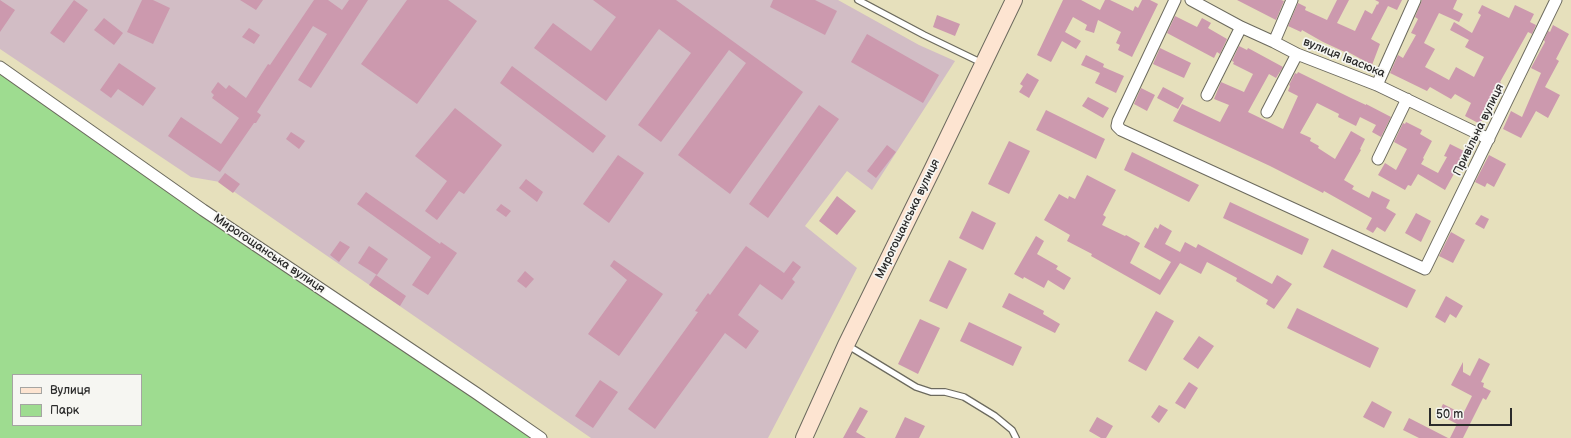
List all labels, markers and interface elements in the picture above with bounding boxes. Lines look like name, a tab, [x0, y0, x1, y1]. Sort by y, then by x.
street label: вулиця Івасюка	[1301, 35, 1387, 81]
street label: Привільна вулиця	[1450, 82, 1508, 178]
street label: Мирогощанська вулиця	[873, 157, 943, 281]
street label: Мирогощанська вулиця	[210, 211, 328, 297]
legend	[12, 374, 142, 426]
text: Вулиця	[50, 383, 90, 398]
scale bar	[1431, 400, 1514, 426]
text: Парк	[50, 403, 79, 418]
text: 50 m	[1436, 407, 1463, 422]

